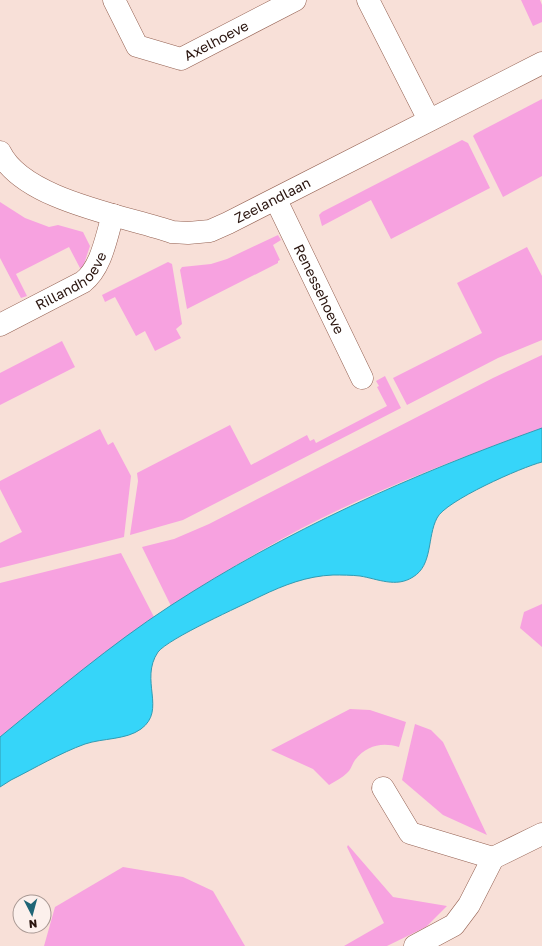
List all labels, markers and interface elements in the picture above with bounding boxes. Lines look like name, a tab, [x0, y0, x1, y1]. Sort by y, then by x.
street label: Axelhoeve	[181, 17, 251, 64]
street label: Zeelandlaan	[232, 173, 313, 226]
street label: Renessehoeve	[291, 241, 348, 337]
street label: Rillandhoeve	[32, 249, 109, 313]
north arrow	[12, 894, 52, 934]
text: N	[28, 918, 38, 931]

